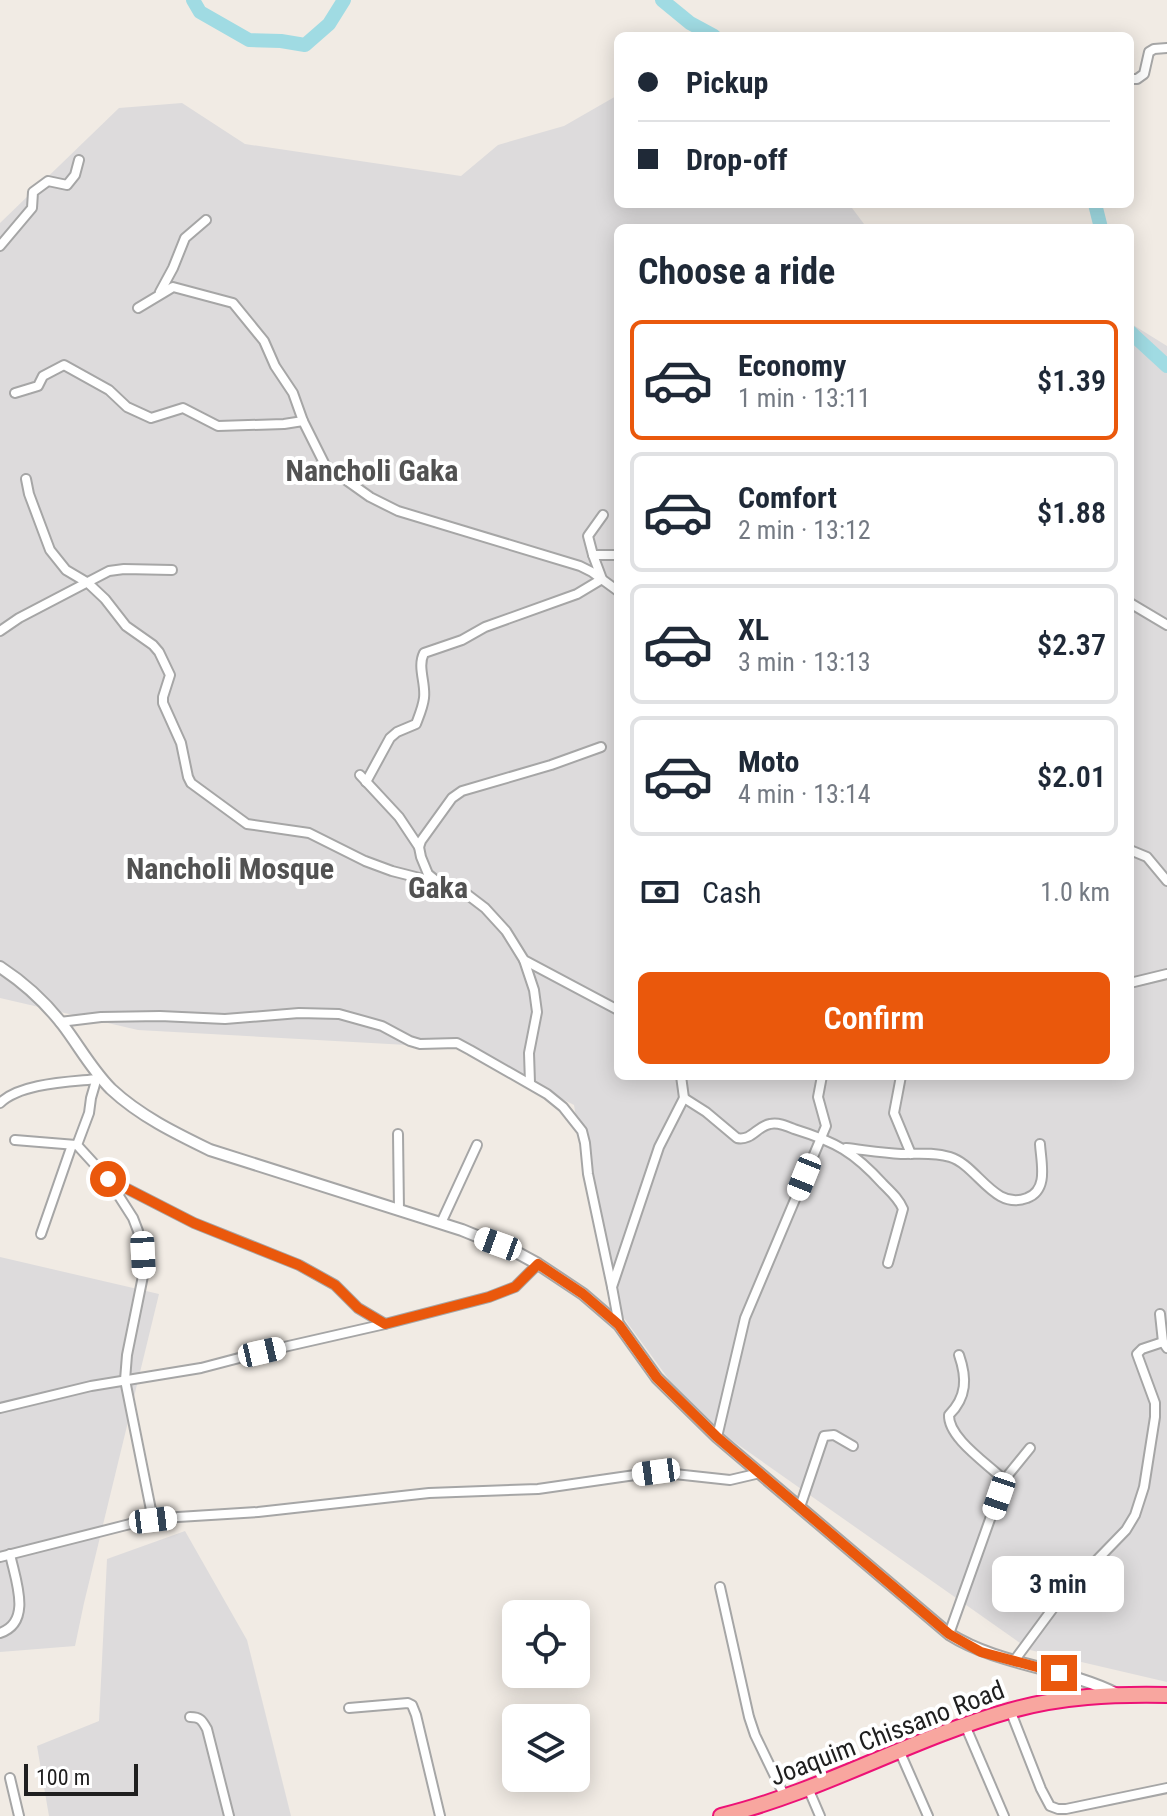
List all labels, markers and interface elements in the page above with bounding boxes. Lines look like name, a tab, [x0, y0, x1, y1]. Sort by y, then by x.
text: Pickup	[686, 65, 768, 100]
text: Drop-off	[686, 142, 788, 177]
text: Choose a ride	[638, 251, 835, 293]
icon: car	[642, 344, 714, 416]
text: Economy	[738, 348, 846, 383]
text: $1.39	[1037, 363, 1106, 398]
text: 1 min · 13:11	[738, 383, 871, 413]
district label: Nancholi Gaka	[286, 453, 458, 488]
icon: car	[642, 476, 714, 548]
text: Comfort	[738, 480, 837, 515]
text: $1.88	[1037, 495, 1106, 530]
text: 2 min · 13:12	[738, 515, 871, 545]
icon: car	[642, 608, 714, 680]
text: XL	[738, 612, 769, 647]
text: $2.37	[1037, 627, 1106, 662]
text: 3 min · 13:13	[738, 647, 871, 677]
icon: car	[642, 740, 714, 812]
text: Moto	[738, 744, 799, 779]
text: $2.01	[1037, 759, 1106, 794]
text: 4 min · 13:14	[738, 779, 871, 809]
district label: Nancholi Mosque	[126, 851, 334, 886]
district label: Gaka	[408, 870, 468, 905]
icon: cash	[638, 870, 682, 914]
text: Cash	[702, 875, 762, 910]
text: 1.0 km	[1040, 877, 1110, 907]
button: Confirm	[638, 972, 1110, 1064]
car	[784, 1150, 824, 1204]
route start	[90, 1161, 126, 1197]
car	[471, 1225, 525, 1263]
car	[130, 1230, 156, 1280]
car	[236, 1335, 288, 1369]
car	[631, 1457, 681, 1487]
car	[980, 1469, 1018, 1523]
car	[128, 1505, 178, 1535]
callout: 3 min	[993, 1557, 1125, 1613]
text: 3 min	[1029, 1569, 1087, 1599]
map controls	[502, 1600, 590, 1792]
button: locate	[502, 1600, 590, 1688]
route end	[1041, 1655, 1077, 1691]
street label: Joaquim Chissano Road	[766, 1674, 1008, 1792]
button: layers	[502, 1704, 590, 1792]
scale bar	[24, 1760, 138, 1796]
text: 100 m	[36, 1765, 90, 1790]

